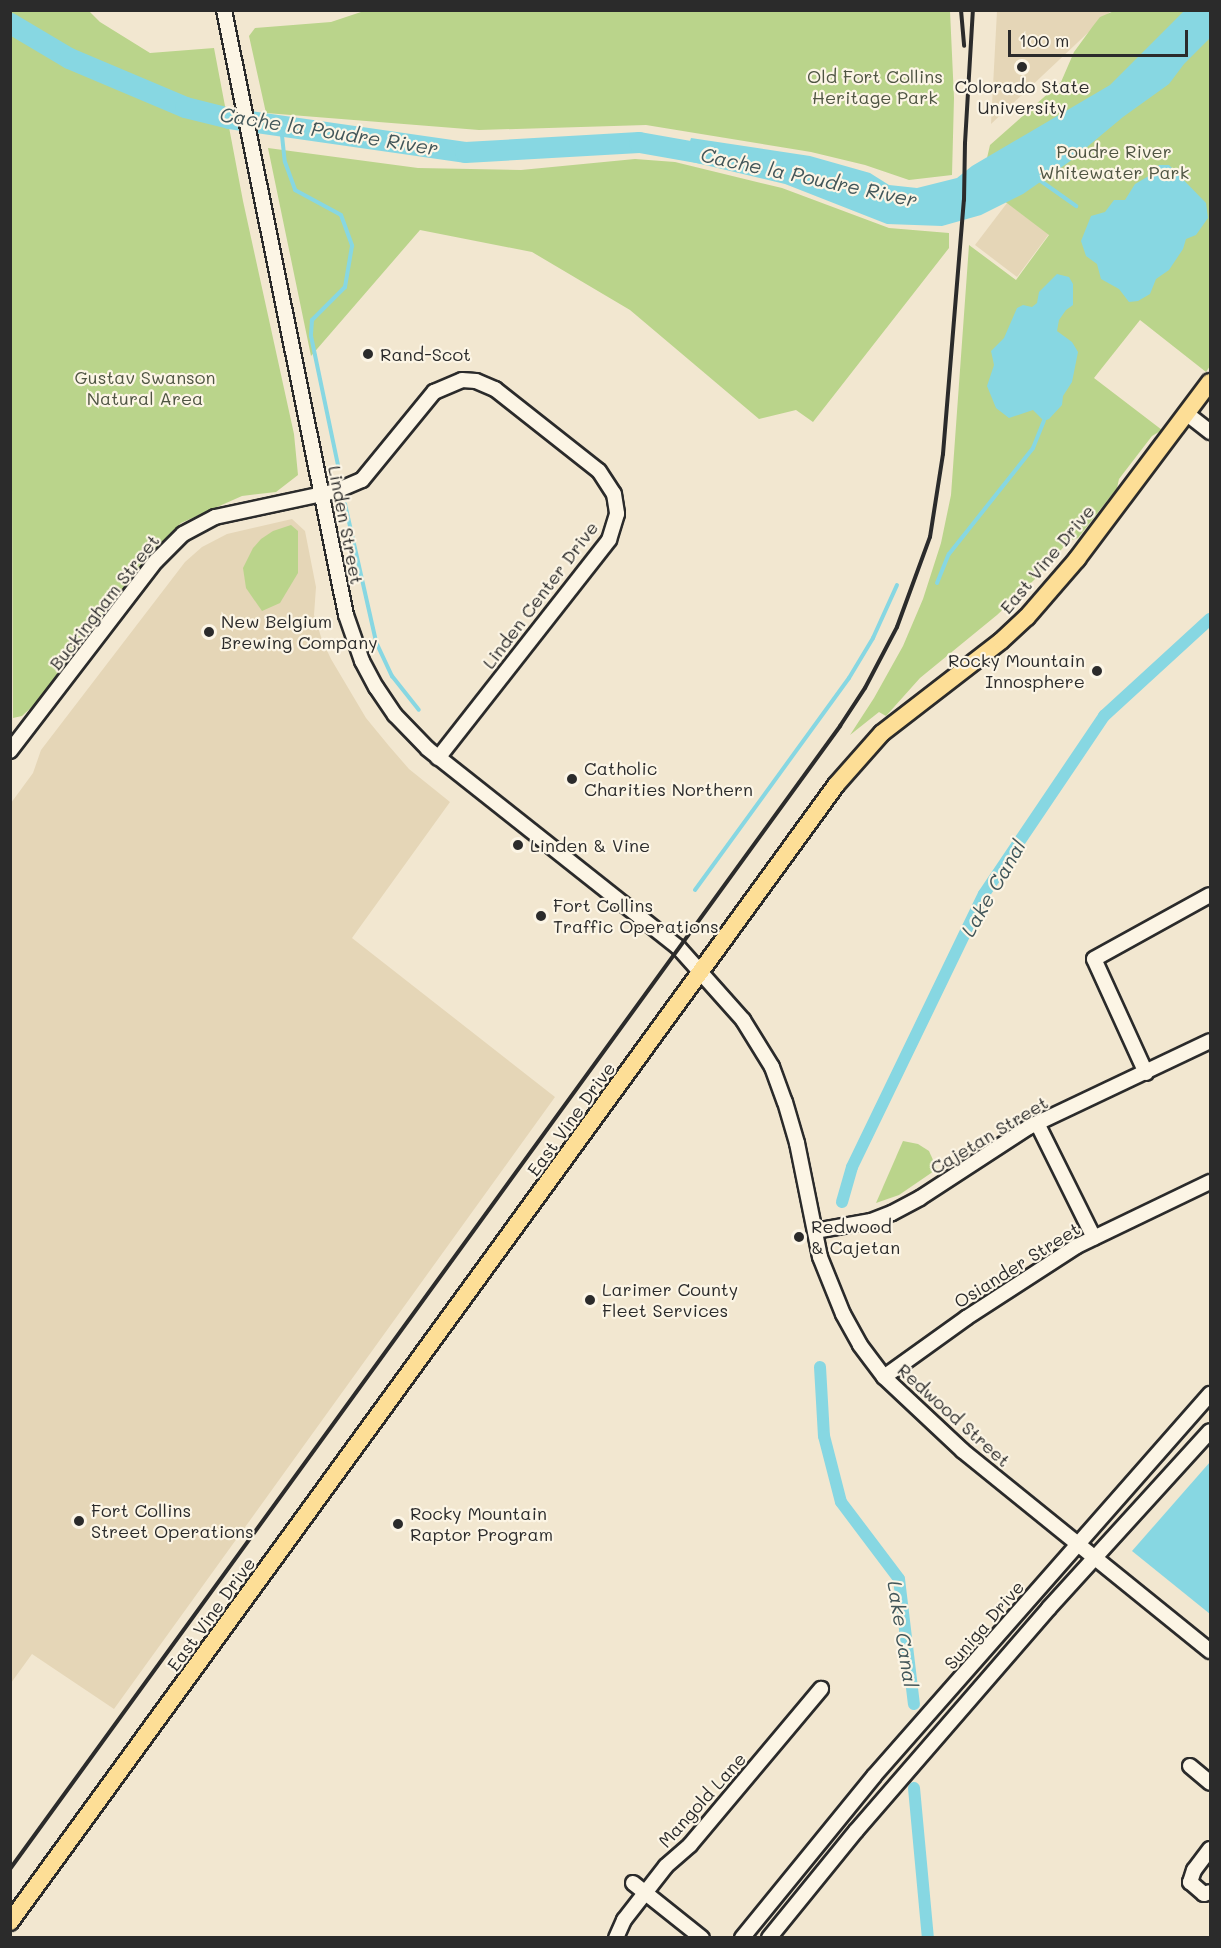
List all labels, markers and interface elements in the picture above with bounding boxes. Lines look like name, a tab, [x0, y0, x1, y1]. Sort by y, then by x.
scale bar	[1011, 18, 1191, 56]
text: 100 m	[1019, 28, 1069, 52]
marker: Colorado State University	[1015, 60, 1029, 74]
park label: Old Fort Collins Heritage Park	[807, 66, 943, 109]
place label: Colorado State University	[954, 76, 1090, 118]
water label: Cache la Poudre River	[218, 102, 440, 160]
park label: Poudre River Whitewater Park	[1039, 141, 1189, 184]
water label: Cache la Poudre River	[698, 142, 920, 212]
place label: Rand-Scot	[380, 343, 471, 365]
marker: Rand-Scot	[361, 347, 375, 361]
park label: Gustav Swanson Natural Area	[74, 367, 216, 410]
street label: Linden Street	[324, 464, 368, 586]
street label: East Vine Drive	[995, 500, 1099, 618]
street label: Linden Center Drive	[478, 517, 602, 673]
street label: Buckingham Street	[44, 530, 164, 674]
place label: New Belgium Brewing Company	[221, 611, 378, 654]
marker: New Belgium Brewing Company	[202, 625, 216, 639]
place label: Rocky Mountain Innosphere	[948, 650, 1085, 692]
marker: Rocky Mountain Innosphere	[1090, 664, 1104, 678]
place label: Catholic Charities Northern	[584, 758, 753, 800]
marker: Catholic Charities Northern	[565, 772, 579, 786]
place label: Linden & Vine	[530, 834, 650, 856]
water label: Lake Canal	[956, 835, 1030, 941]
marker: Linden & Vine	[511, 838, 525, 852]
place label: Fort Collins Traffic Operations	[553, 895, 719, 938]
marker: Fort Collins Traffic Operations	[534, 909, 548, 923]
street label: East Vine Drive	[522, 1058, 620, 1180]
street label: Cajetan Street	[926, 1091, 1052, 1179]
place label: Redwood & Cajetan	[811, 1216, 900, 1258]
street label: Osiander Street	[950, 1218, 1084, 1312]
marker: Redwood & Cajetan	[792, 1230, 806, 1244]
place label: Larimer County Fleet Services	[602, 1279, 738, 1322]
marker: Larimer County Fleet Services	[583, 1293, 597, 1307]
street label: Redwood Street	[893, 1359, 1015, 1471]
place label: Fort Collins Street Operations	[91, 1500, 254, 1543]
place label: Rocky Mountain Raptor Program	[410, 1503, 553, 1546]
marker: Fort Collins Street Operations	[72, 1514, 86, 1528]
marker: Rocky Mountain Raptor Program	[391, 1517, 405, 1531]
street label: East Vine Drive	[162, 1553, 260, 1675]
street label: Suniga Drive	[940, 1576, 1028, 1674]
water label: Lake Canal	[883, 1579, 923, 1689]
street label: Mangold Lane	[654, 1748, 750, 1852]

